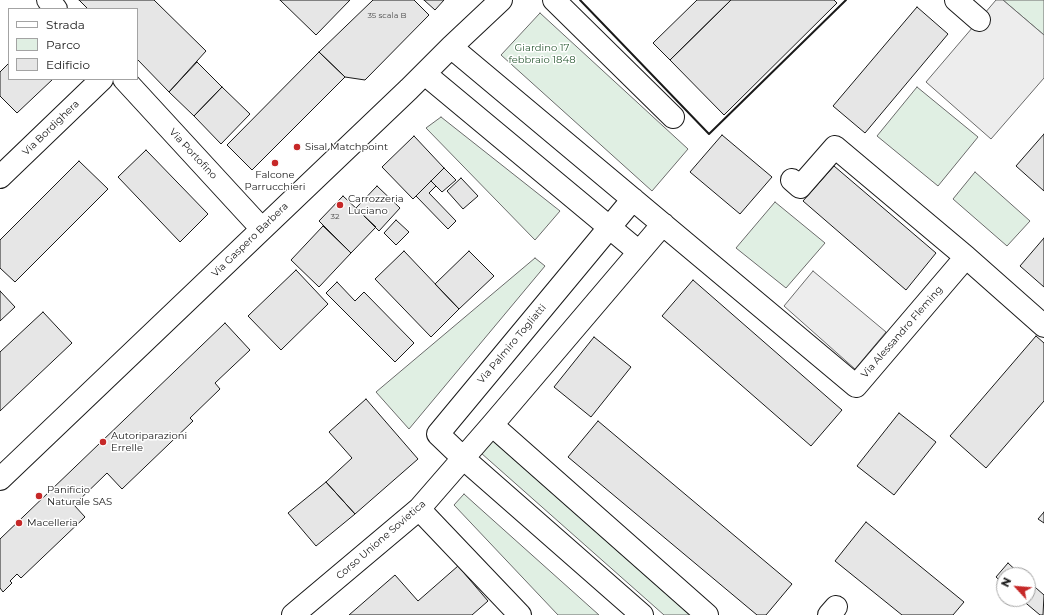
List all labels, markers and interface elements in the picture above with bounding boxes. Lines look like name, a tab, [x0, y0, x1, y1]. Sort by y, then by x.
legend	[8, 8, 138, 80]
house number: 35 scala B	[367, 11, 407, 21]
text: Strada	[46, 17, 85, 32]
text: Parco	[46, 37, 80, 52]
park label: Giardino 17 febbraio 1848	[508, 42, 576, 66]
text: Edificio	[46, 57, 90, 72]
street label: Via Bordighera	[20, 98, 82, 158]
street label: Via Portofino	[167, 126, 219, 182]
place label: Sisal Matchpoint	[305, 141, 388, 153]
marker: Sisal Matchpoint	[292, 142, 302, 152]
marker: Falcone Parrucchieri	[270, 158, 280, 168]
place label: Falcone Parrucchieri	[245, 169, 305, 192]
place label: Carrozzeria Luciano	[348, 193, 404, 216]
street label: Via Gaspero Barbera	[209, 200, 291, 280]
marker: Carrozzeria Luciano	[335, 200, 345, 210]
house number: 32	[330, 212, 340, 222]
street label: Via Alessandro Fleming	[859, 284, 945, 380]
street label: Via Palmiro Togliatti	[475, 302, 549, 386]
place label: Autoriparazioni Errelle	[111, 430, 187, 454]
marker: Autoriparazioni Errelle	[98, 437, 108, 447]
place label: Panificio Naturale SAS	[47, 484, 112, 508]
marker: Panificio Naturale SAS	[34, 491, 44, 501]
street label: Corso Unione Sovietica	[334, 498, 428, 582]
place label: Macelleria	[27, 517, 78, 529]
marker: Macelleria	[14, 518, 24, 528]
north arrow	[996, 567, 1036, 607]
text: N	[998, 575, 1014, 589]

